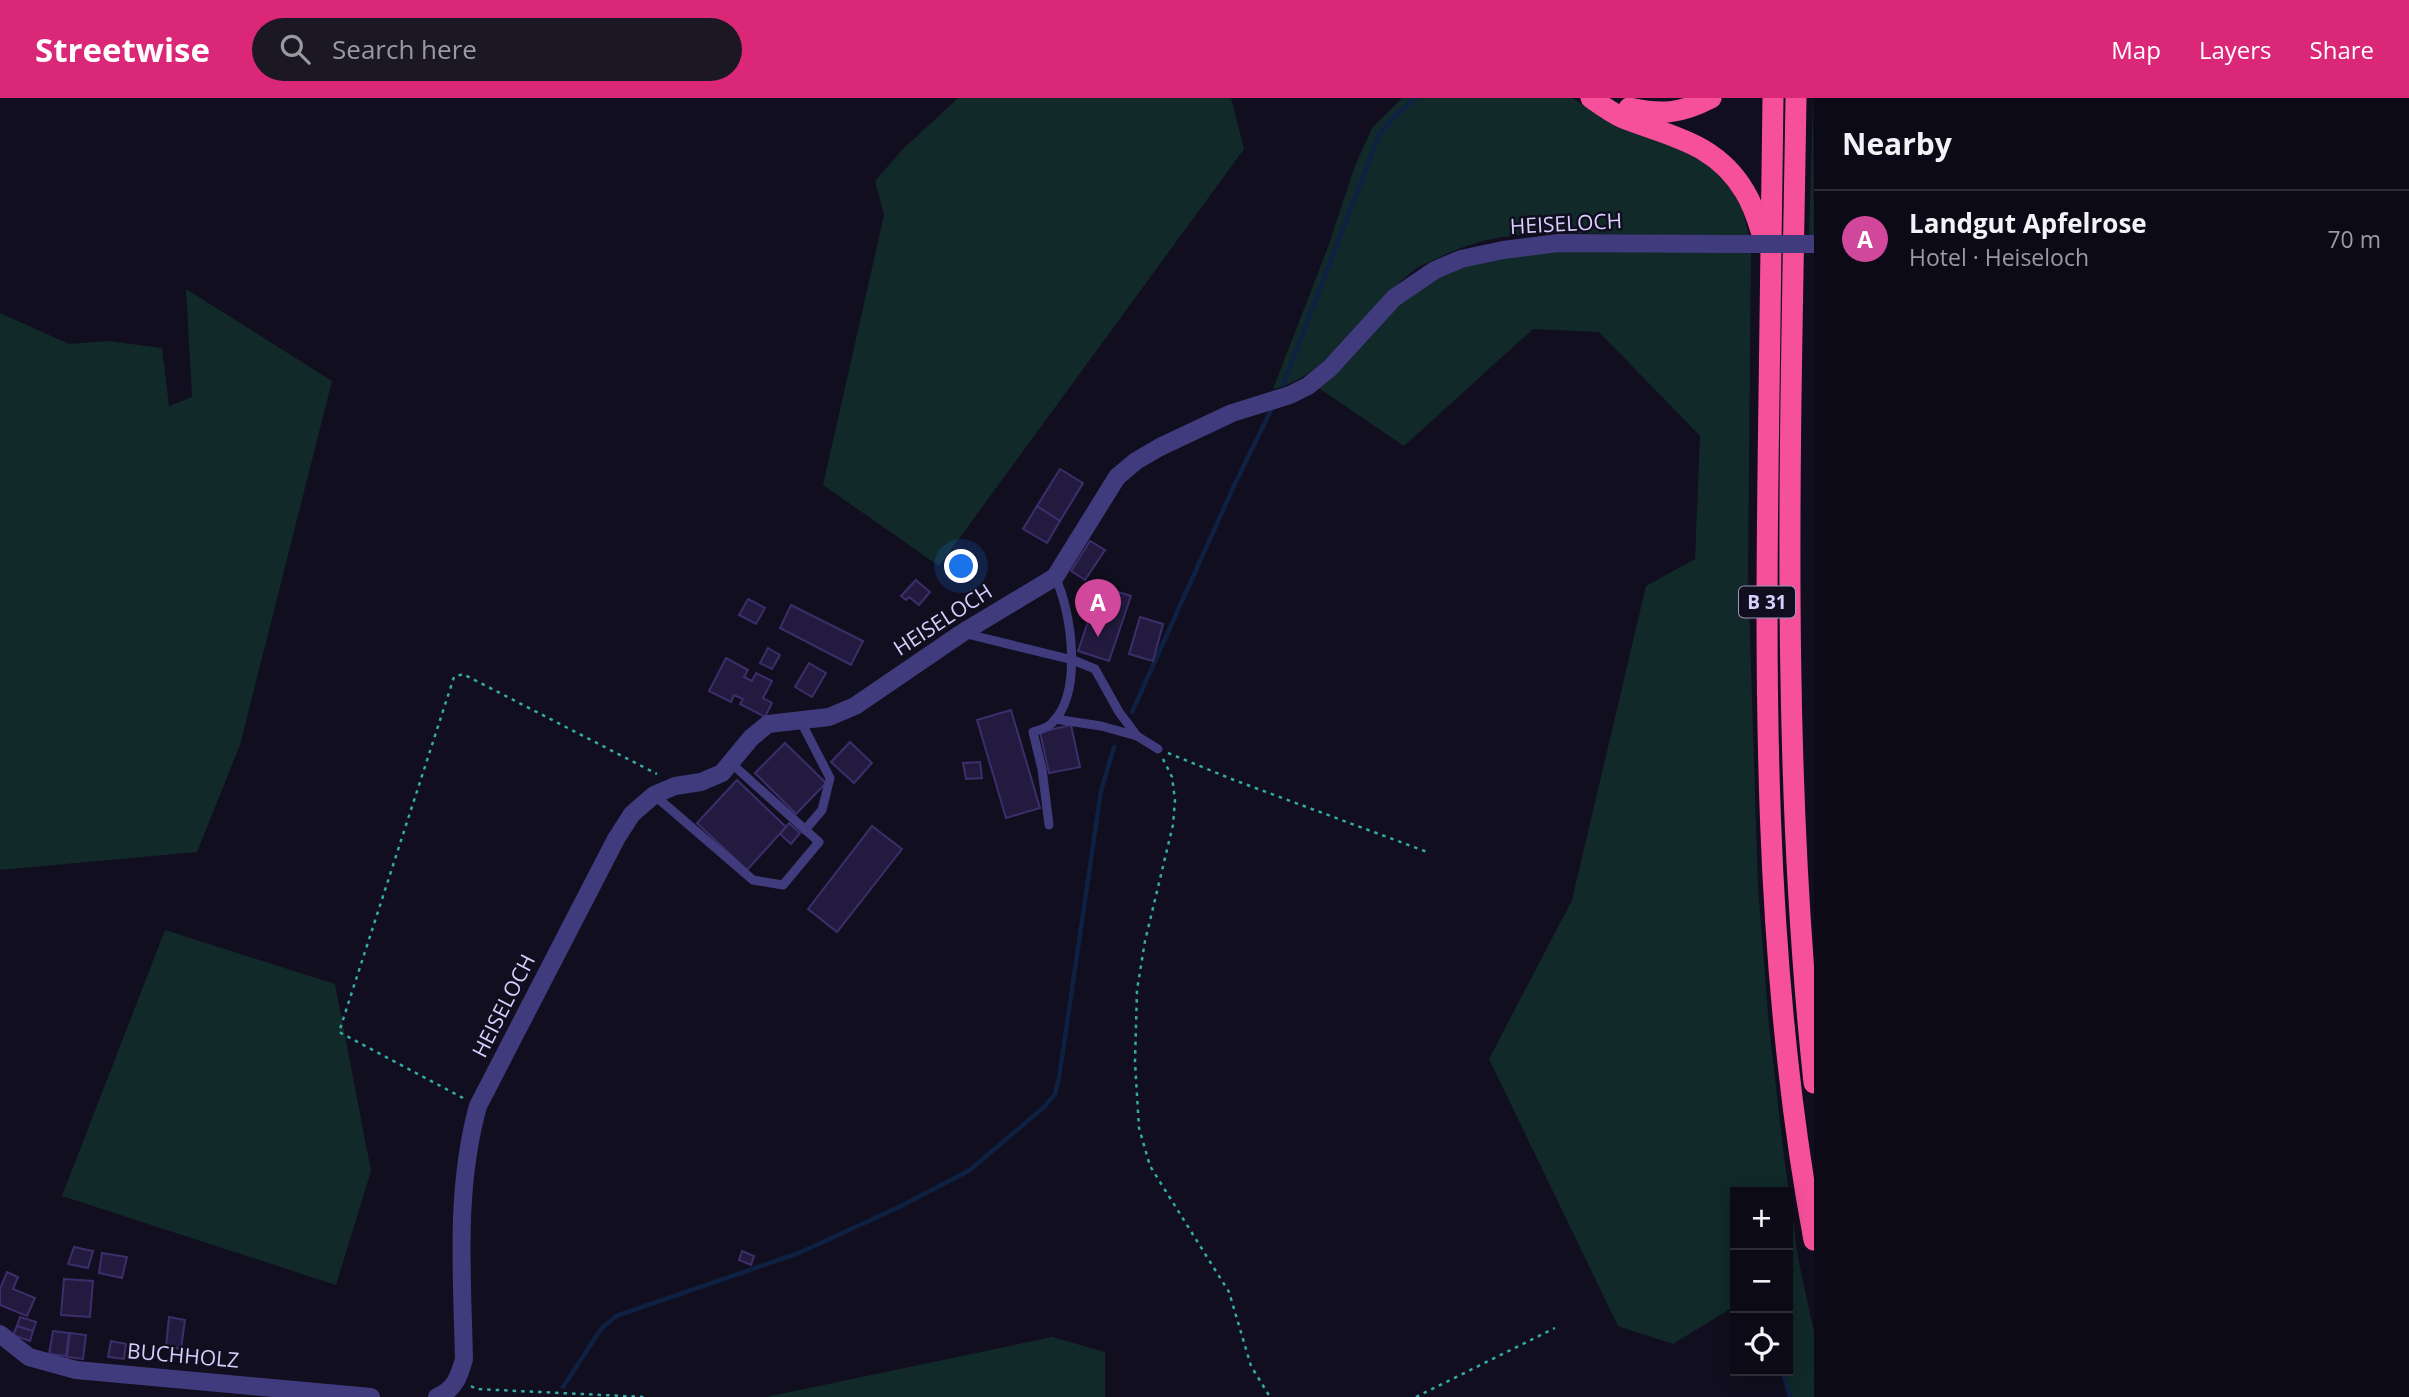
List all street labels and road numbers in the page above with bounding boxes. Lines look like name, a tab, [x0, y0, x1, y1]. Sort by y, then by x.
street label: HEISELOCH	[1509, 206, 1623, 240]
street label: HEISELOCH	[888, 577, 997, 661]
road number: B 31	[1739, 587, 1795, 618]
street label: HEISELOCH	[465, 949, 541, 1062]
street label: BUCHHOLZ	[126, 1336, 240, 1374]

